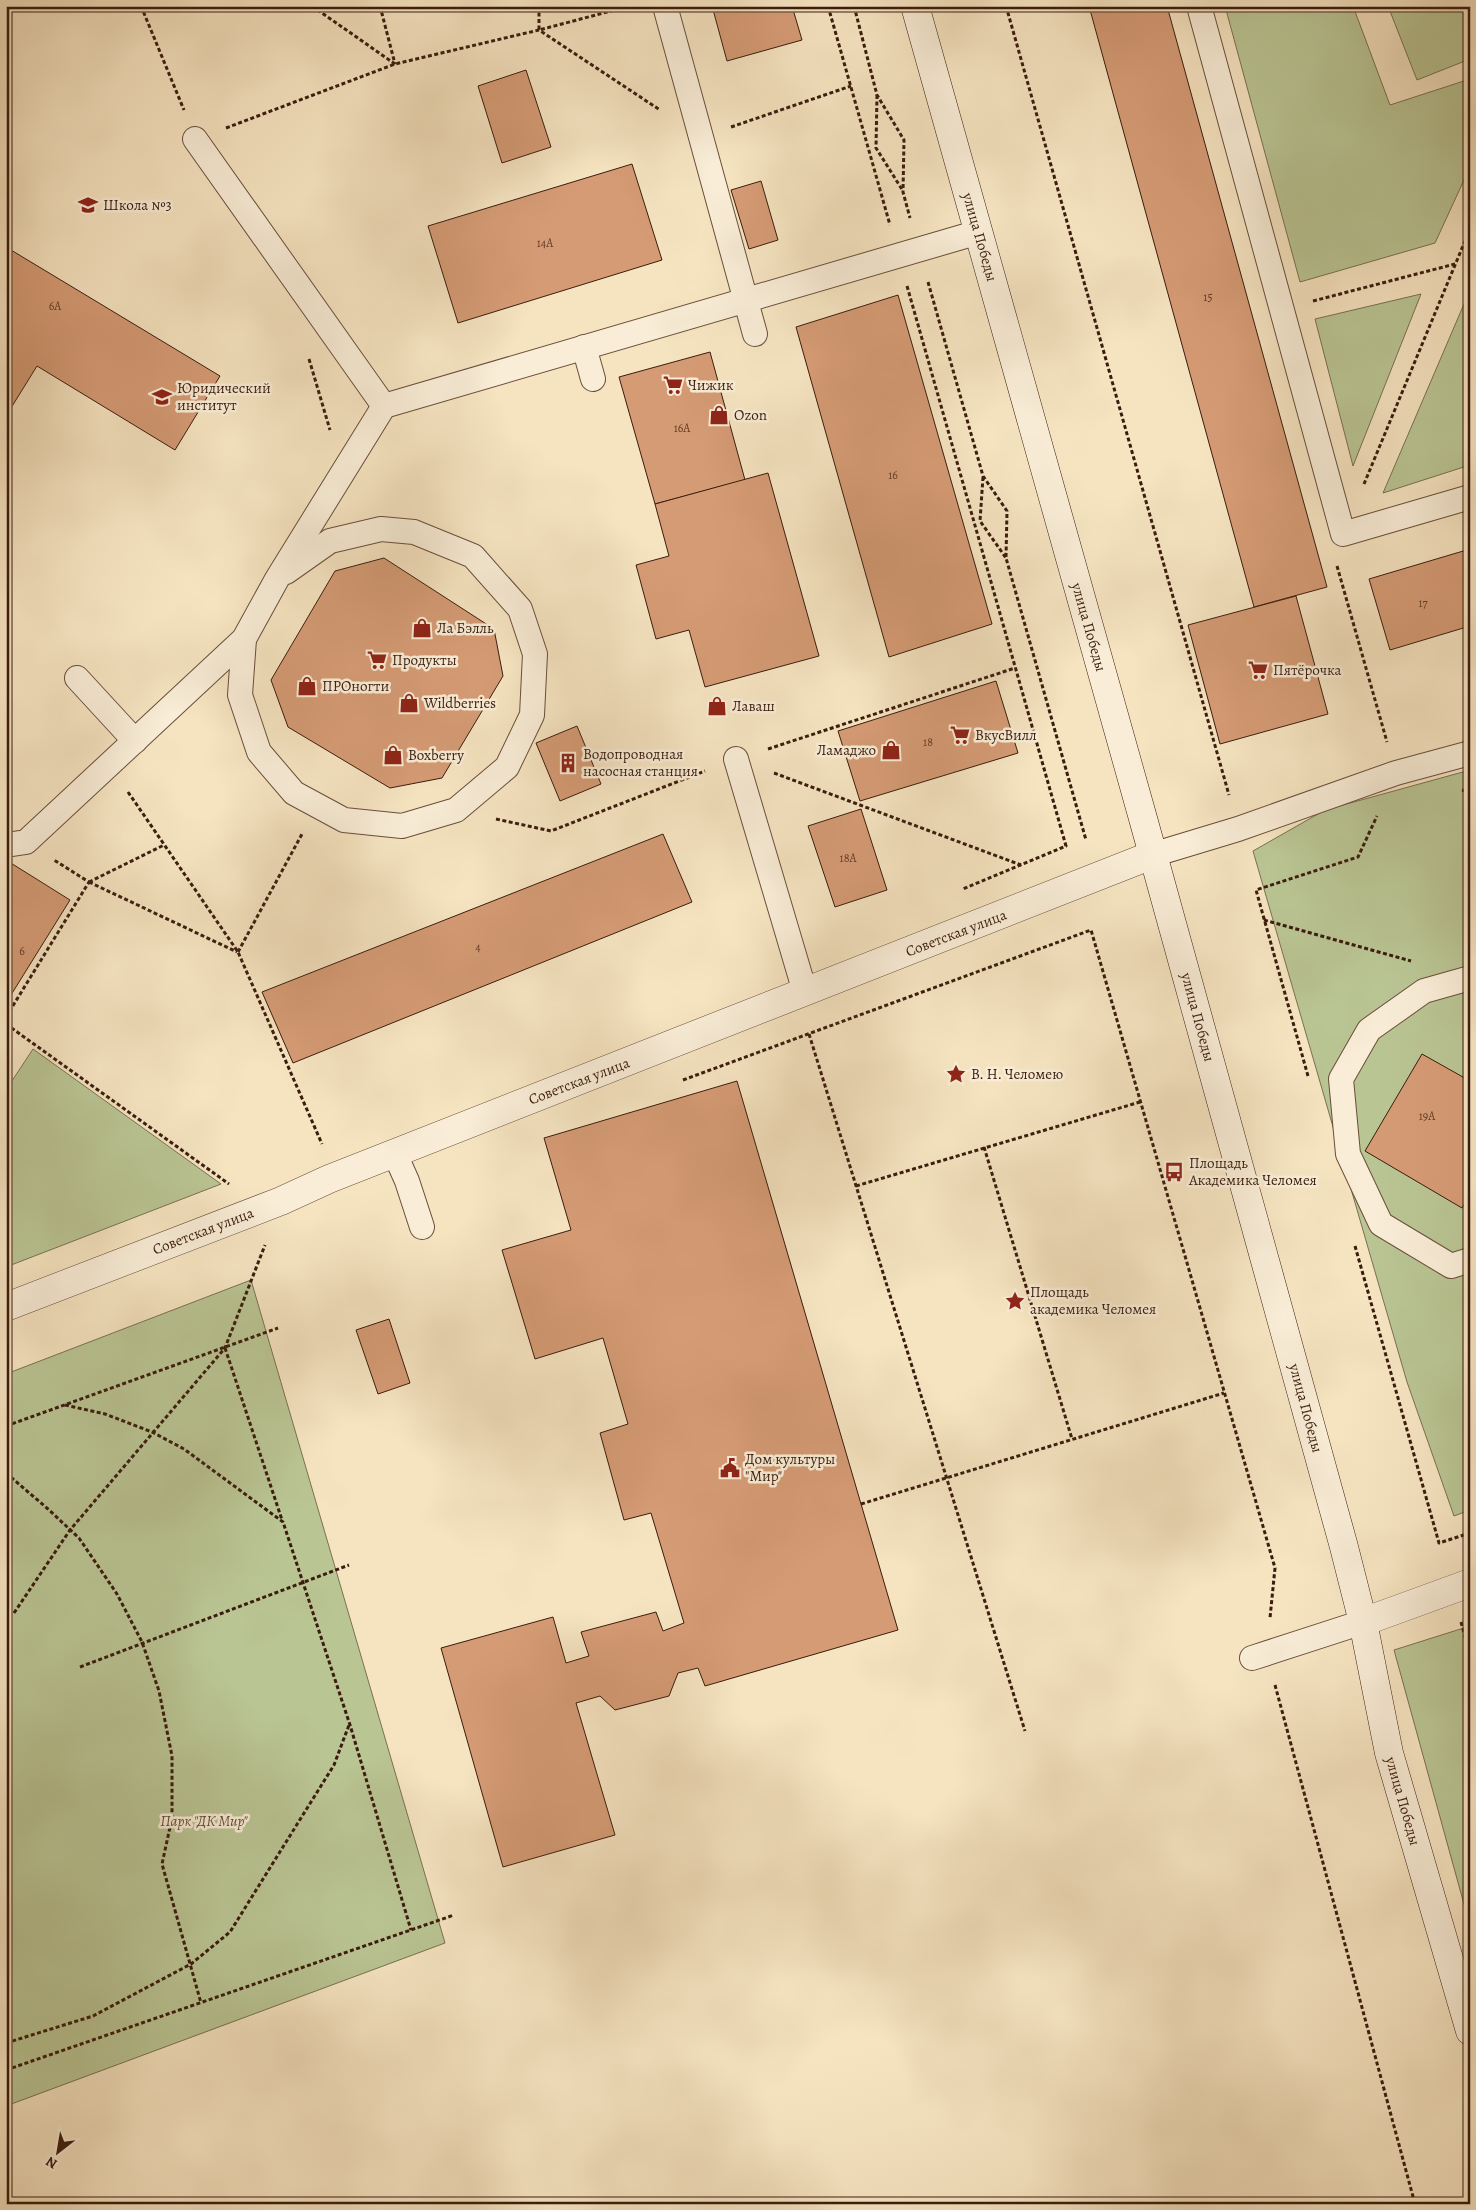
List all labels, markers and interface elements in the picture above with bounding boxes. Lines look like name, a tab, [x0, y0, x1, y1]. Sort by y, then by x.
street label: улица Победы	[958, 189, 1002, 284]
school or university icon: Школа №3	[77, 194, 99, 216]
place label: Школа №3	[103, 195, 172, 215]
house number: 14А	[537, 235, 554, 251]
house number: 15	[1203, 289, 1213, 305]
house number: 6А	[49, 298, 62, 314]
supermarket icon: Чижик	[662, 374, 684, 396]
place label: Чижик	[688, 375, 734, 395]
place label: Юридический институт	[177, 378, 271, 415]
school or university icon: Юридический институт	[151, 386, 173, 408]
shop icon: Ozon	[708, 404, 730, 426]
place label: Ozon	[734, 405, 767, 425]
house number: 16А	[674, 420, 691, 436]
house number: 16	[888, 467, 898, 483]
street label: улица Победы	[1067, 579, 1111, 674]
house number: 17	[1418, 595, 1429, 611]
shop icon: Ла Бэлль	[411, 617, 433, 639]
place label: Ла Бэлль	[437, 618, 494, 638]
supermarket icon: Продукты	[366, 649, 388, 671]
place label: Продукты	[392, 650, 457, 670]
supermarket icon: Пятёрочка	[1247, 659, 1269, 681]
place label: Пятёрочка	[1273, 660, 1342, 680]
shop icon: ПРОногти	[296, 675, 318, 697]
place label: ПРОногти	[322, 676, 390, 696]
shop icon: Wildberries	[398, 692, 420, 714]
place label: Wildberries	[423, 693, 496, 713]
shop icon: Лаваш	[706, 695, 728, 717]
place label: Лаваш	[732, 696, 775, 716]
supermarket icon: ВкусВилл	[949, 724, 971, 746]
place label: ВкусВилл	[975, 725, 1037, 745]
house number: 18	[923, 734, 933, 750]
shop icon: Ламаджо	[880, 739, 902, 761]
place label: Ламаджо	[817, 740, 876, 760]
shop icon: Boxberry	[382, 744, 404, 766]
place label: Водопроводная насосная станция	[583, 744, 698, 781]
place label: Boxberry	[408, 745, 464, 765]
building icon: Водопроводная насосная станция	[557, 752, 579, 774]
house number: 18А	[840, 850, 857, 866]
street label: Советская улица	[903, 905, 1009, 961]
house number: 4	[475, 939, 481, 955]
house number: 6	[19, 943, 25, 959]
street label: улица Победы	[1176, 969, 1219, 1064]
street label: Советская улица	[526, 1053, 632, 1109]
place icon: В. Н. Челомею	[945, 1063, 967, 1085]
place label: В. Н. Челомею	[971, 1064, 1063, 1084]
house number: 19А	[1419, 1108, 1436, 1124]
place label: Площадь Академика Челомея	[1188, 1153, 1317, 1190]
bus stop icon: Площадь Академика Челомея	[1163, 1161, 1185, 1183]
street label: Советская улица	[150, 1203, 256, 1259]
place label: Площадь академика Челомея	[1030, 1282, 1156, 1319]
place icon: Площадь академика Челомея	[1004, 1290, 1026, 1312]
street label: улица Победы	[1284, 1360, 1327, 1455]
place label: Дом культуры "Мир"	[745, 1449, 835, 1486]
public building icon: Дом культуры "Мир"	[719, 1457, 741, 1479]
street label: улица Победы	[1381, 1753, 1425, 1848]
park label: Парк "ДК Мир"	[160, 1811, 248, 1831]
north arrow	[32, 2128, 82, 2178]
text: N	[42, 2152, 61, 2173]

